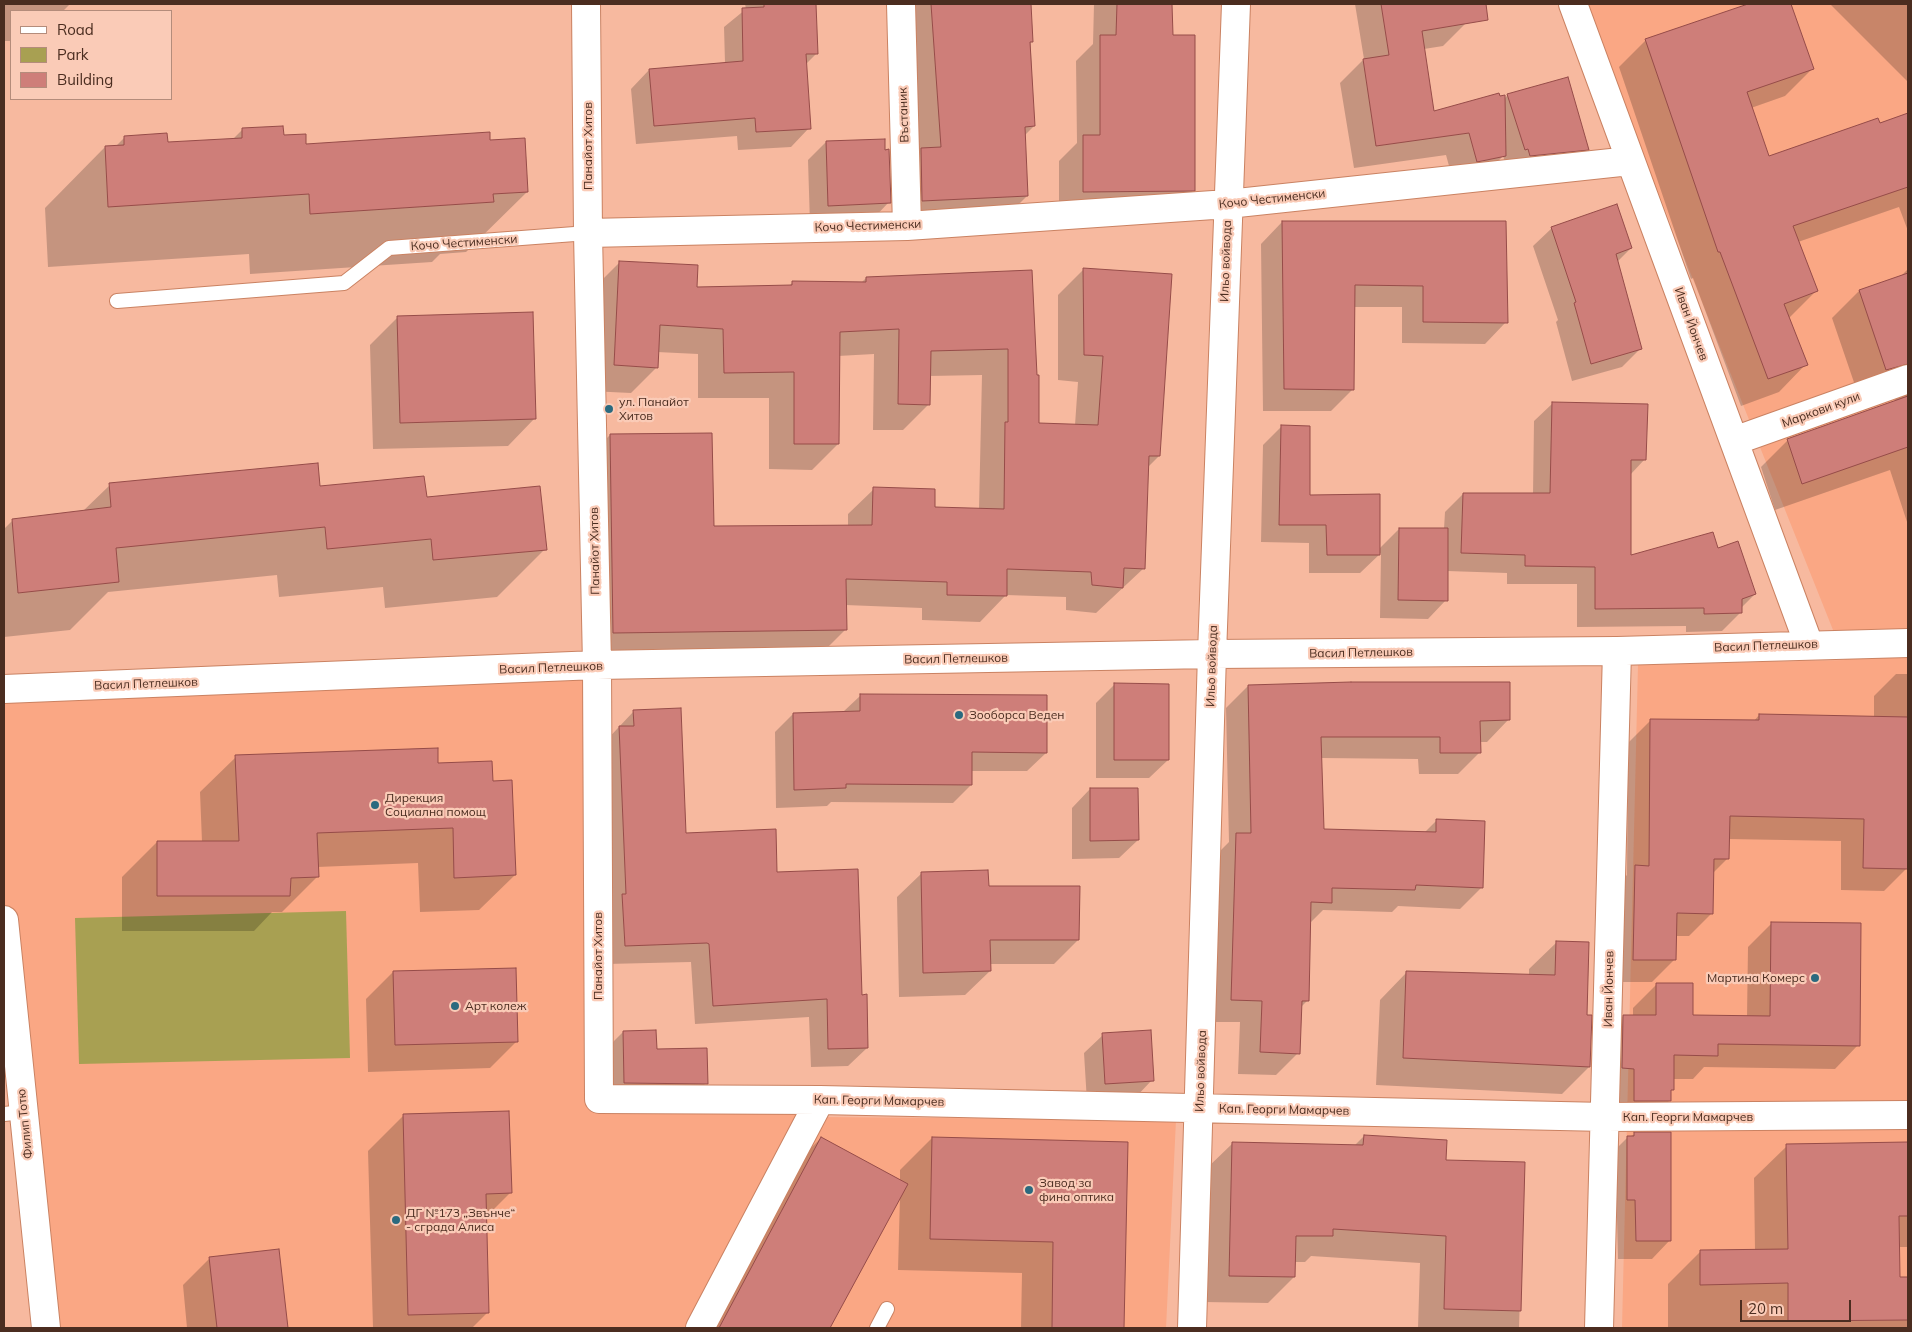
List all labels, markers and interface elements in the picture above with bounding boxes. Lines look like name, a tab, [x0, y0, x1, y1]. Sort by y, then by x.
legend	[10, 10, 172, 100]
text: Road	[57, 20, 94, 39]
text: Park	[57, 45, 89, 64]
text: Building	[57, 70, 113, 89]
street label: Въстаник	[896, 87, 912, 143]
street label: Панайот Хитов	[581, 102, 595, 190]
street label: Кочо Честименски	[1218, 186, 1326, 212]
street label: Кочо Честименски	[814, 217, 922, 235]
street label: Ильо войвода	[1217, 220, 1235, 302]
street label: Кочо Честименски	[410, 232, 518, 254]
street label: Иван Йончев	[1671, 286, 1711, 362]
street label: Маркови кули	[1780, 389, 1862, 431]
place label: ул. Панайот Хитов	[619, 395, 689, 423]
marker: ул. Панайот Хитов	[603, 403, 615, 415]
street label: Панайот Хитов	[587, 507, 603, 595]
street label: Ильо войвода	[1203, 625, 1221, 707]
street label: Васил Петлешков	[1714, 637, 1818, 655]
street label: Васил Петлешков	[1309, 645, 1413, 661]
street label: Васил Петлешков	[904, 651, 1008, 667]
street label: Васил Петлешков	[499, 659, 603, 677]
street label: Васил Петлешков	[94, 675, 198, 693]
place label: Зооборса Веден	[969, 708, 1064, 722]
marker: Зооборса Веден	[953, 709, 965, 721]
place label: Дирекция Социална помощ	[385, 791, 486, 819]
marker: Дирекция Социална помощ	[369, 799, 381, 811]
street label: Панайот Хитов	[591, 912, 605, 1000]
street label: Иван Йончев	[1601, 951, 1617, 1027]
place label: Мартина Комерс	[1707, 971, 1805, 985]
marker: Мартина Комерс	[1809, 972, 1821, 984]
place label: Арт колеж	[465, 999, 526, 1013]
marker: Арт колеж	[449, 1000, 461, 1012]
street label: Ильо войвода	[1192, 1030, 1210, 1112]
street label: Филип Тотю	[14, 1088, 36, 1160]
street label: Кап. Георги Мамарчев	[814, 1093, 944, 1109]
street label: Кап. Георги Мамарчев	[1219, 1102, 1349, 1118]
street label: Кап. Георги Мамарчев	[1623, 1110, 1753, 1124]
place label: Завод за фина оптика	[1039, 1176, 1114, 1204]
marker: Завод за фина оптика	[1023, 1184, 1035, 1196]
place label: ДГ №173 „Звънче“ - сграда Алиса	[406, 1206, 515, 1234]
marker: ДГ №173 „Звънче“ - сграда Алиса	[390, 1214, 402, 1226]
scale bar	[1742, 1290, 1853, 1322]
text: 20 m	[1748, 1299, 1783, 1318]

